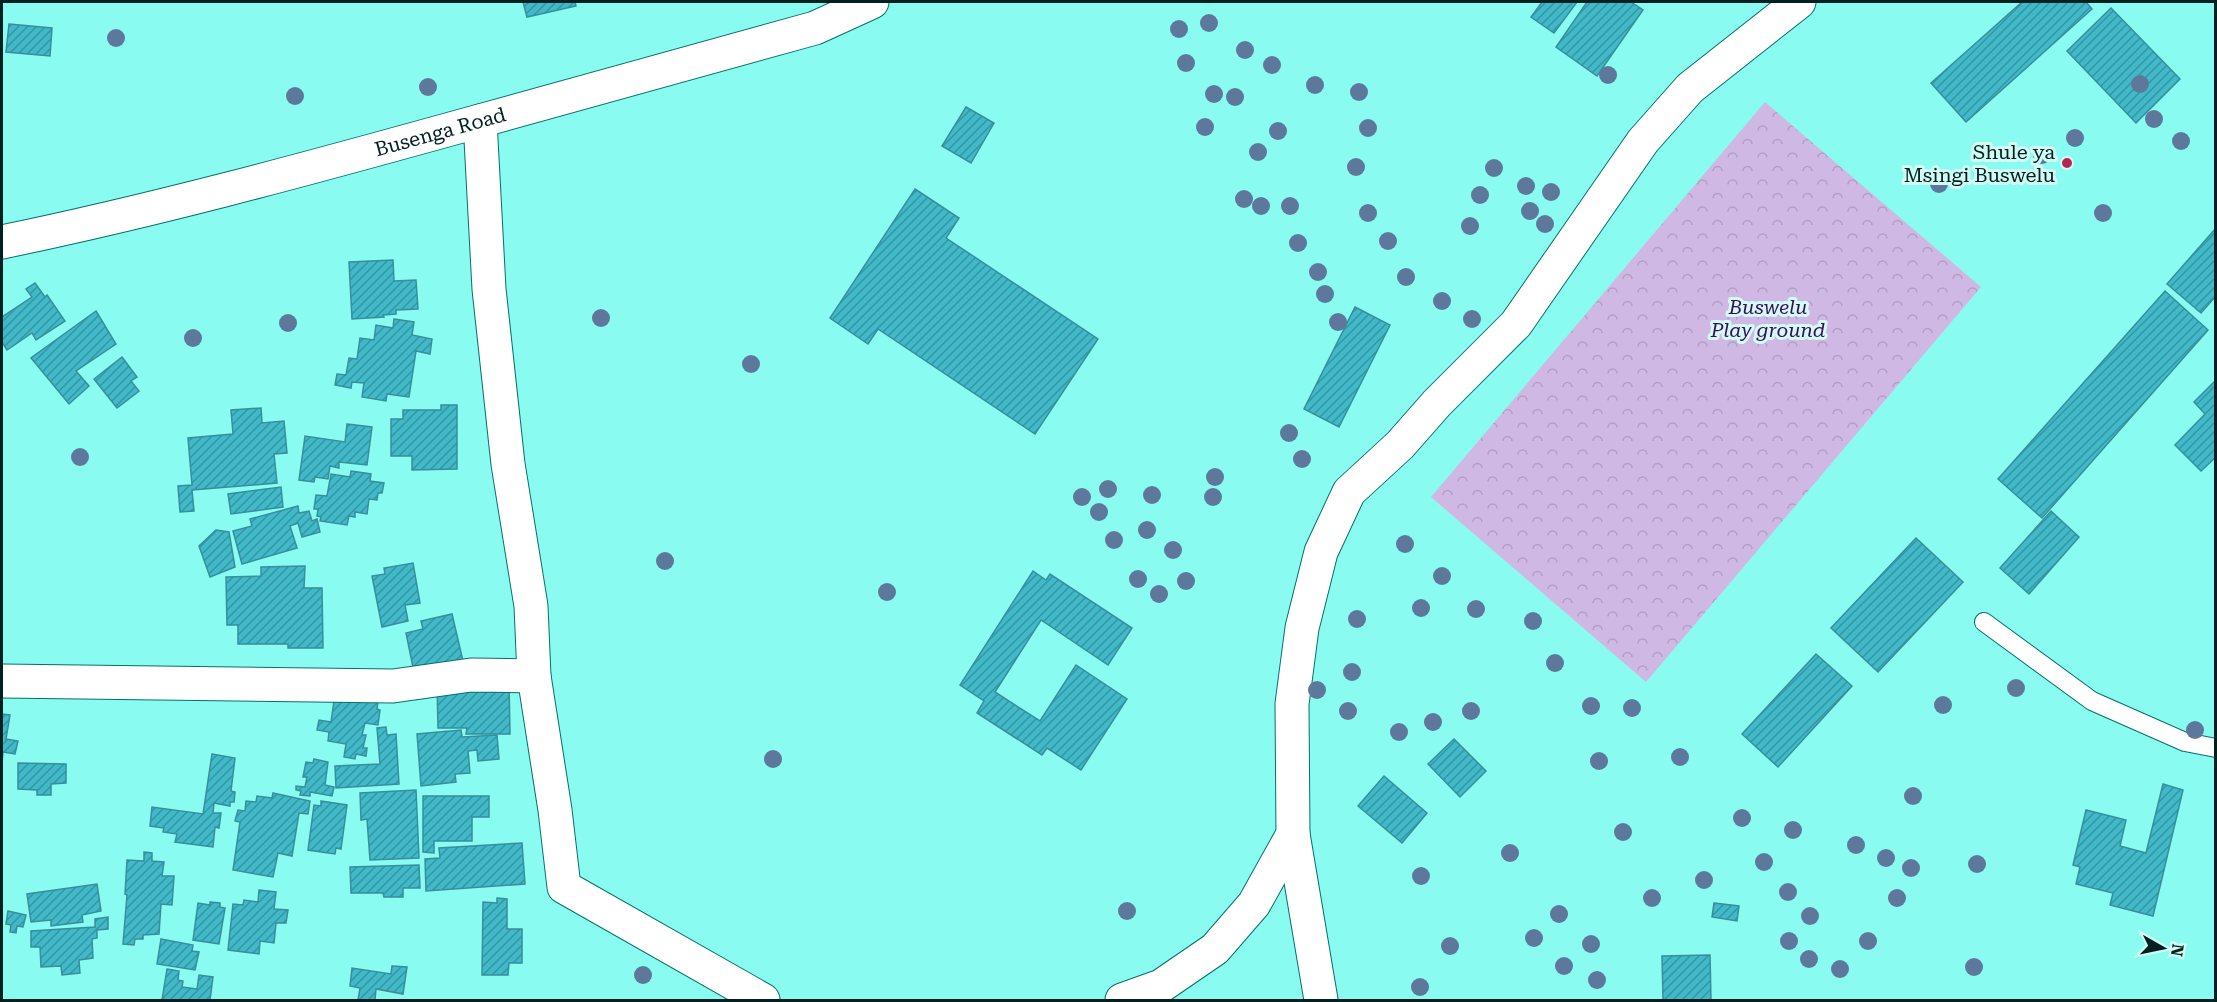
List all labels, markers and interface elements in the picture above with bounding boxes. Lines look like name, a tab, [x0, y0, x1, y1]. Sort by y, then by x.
street label: Busenga Road	[372, 102, 509, 161]
place label: Shule ya Msingi Buswelu	[1904, 140, 2056, 187]
marker: Shule ya Msingi Buswelu	[2060, 156, 2074, 170]
park label: Buswelu Play ground	[1710, 295, 1825, 342]
north arrow	[2133, 918, 2193, 978]
text: N	[2167, 943, 2188, 958]

